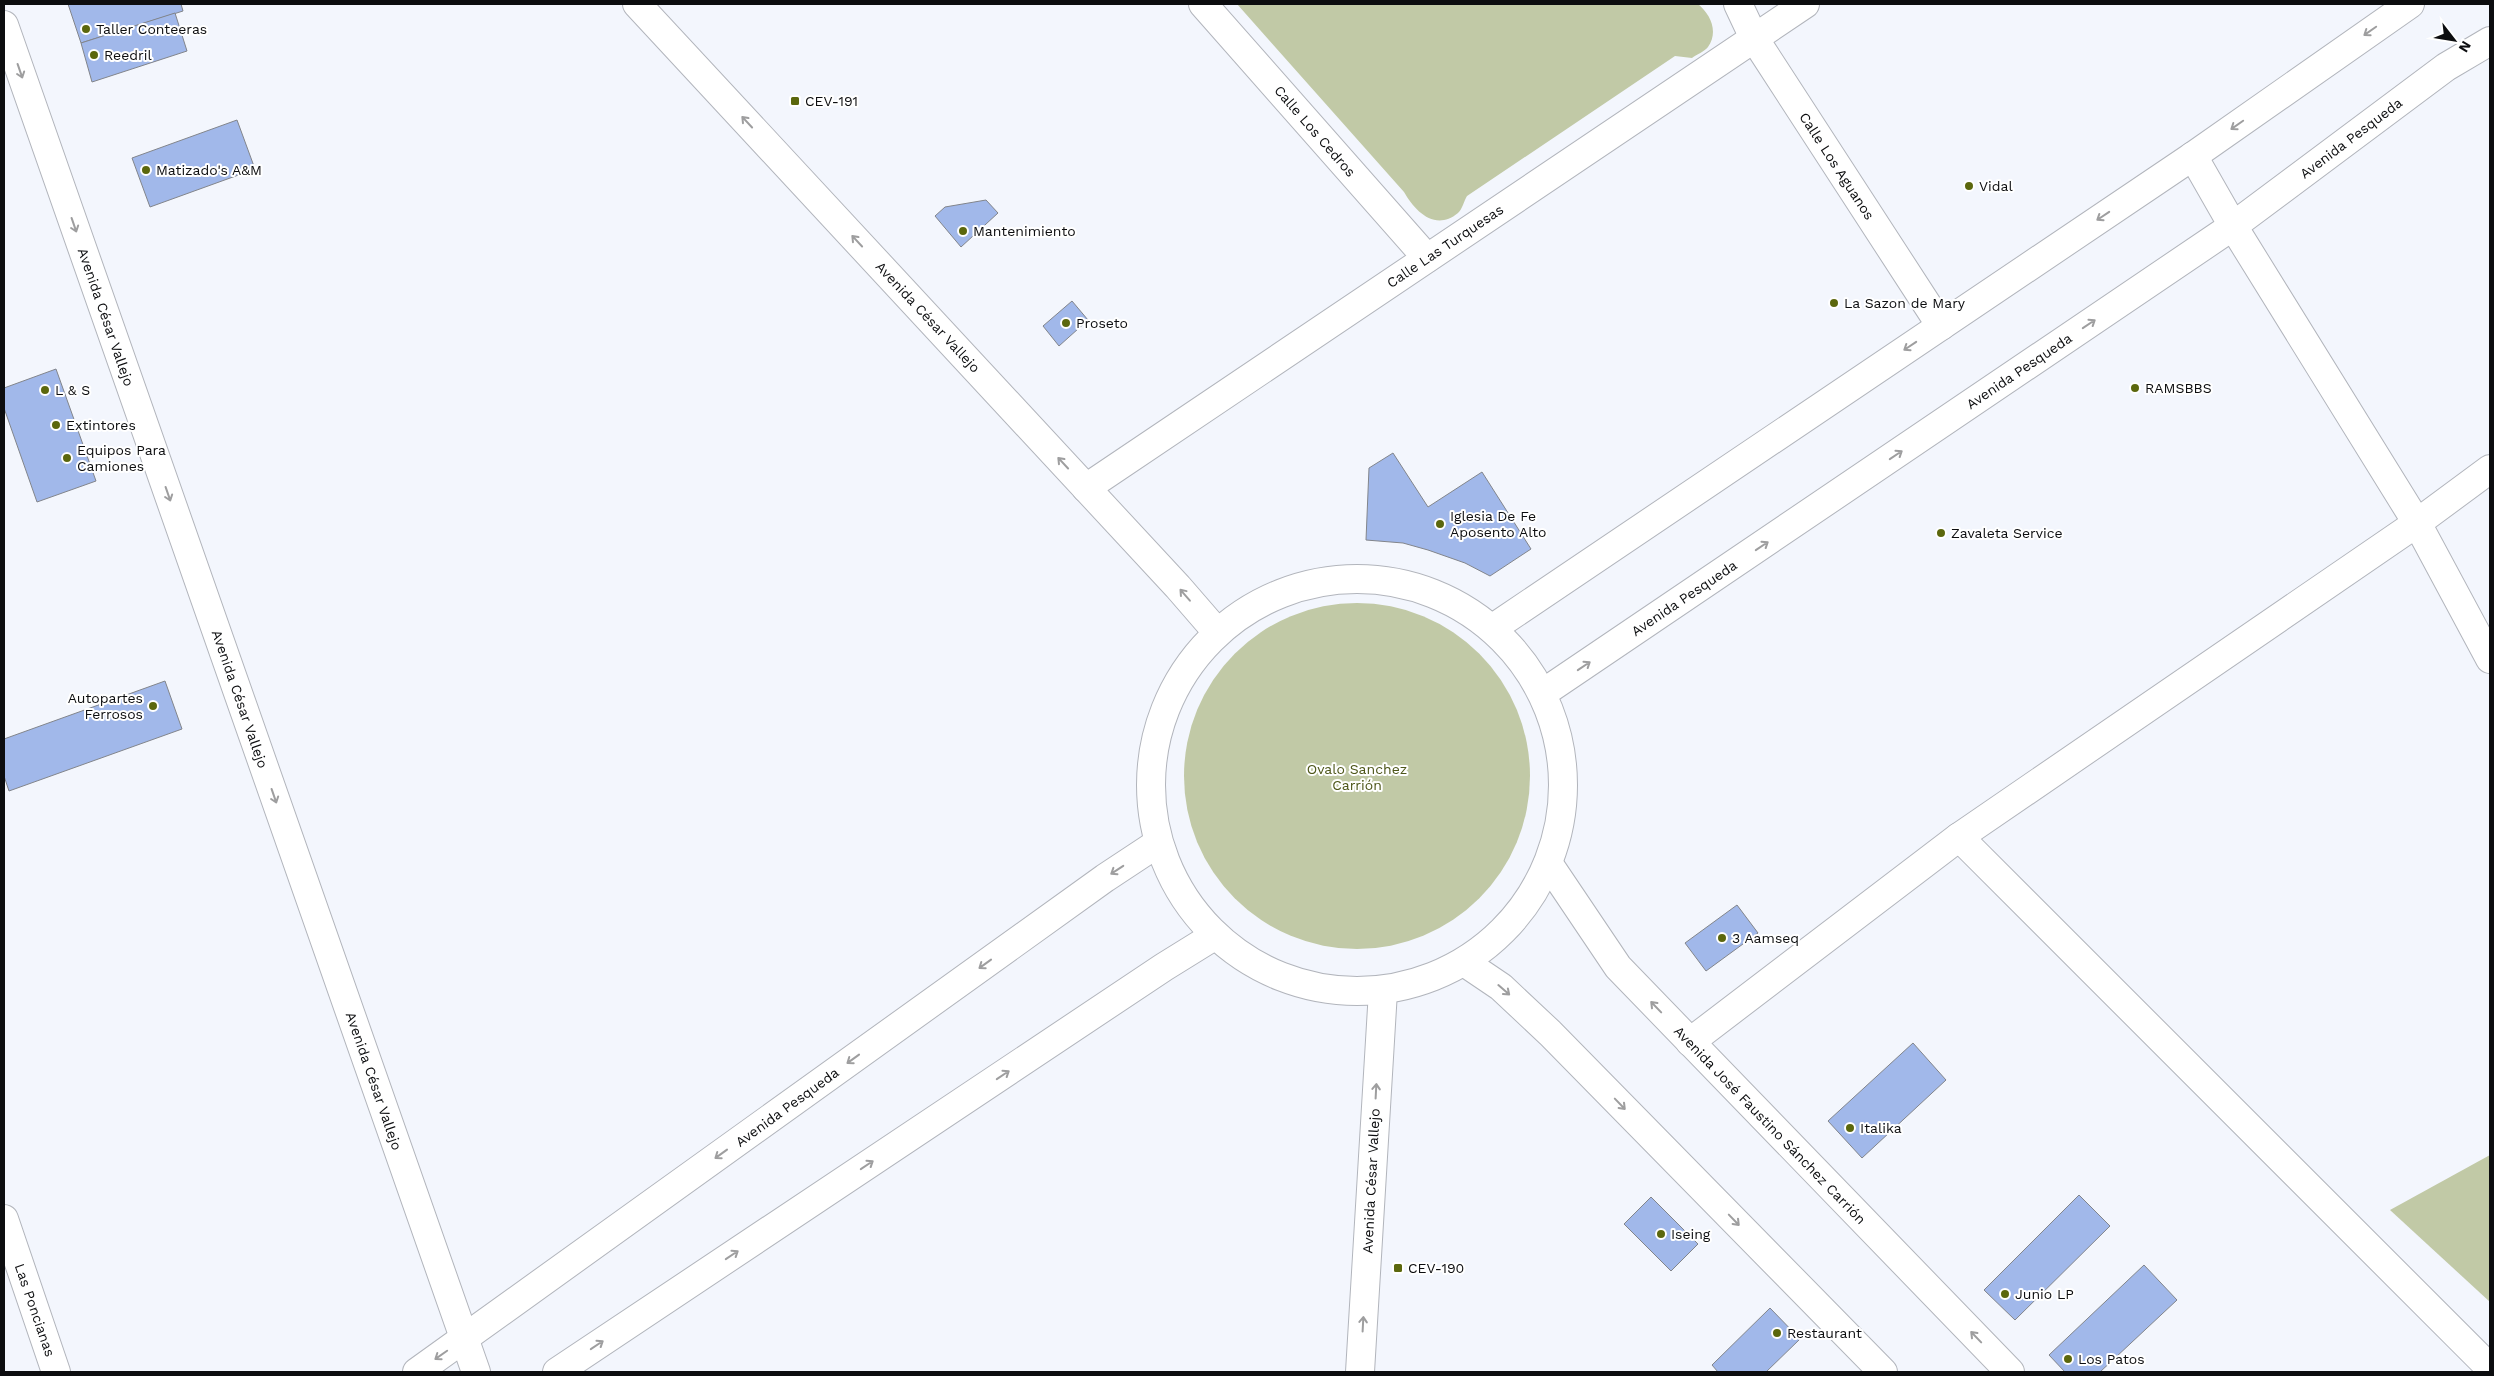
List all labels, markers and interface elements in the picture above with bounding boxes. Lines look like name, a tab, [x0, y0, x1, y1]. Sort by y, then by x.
north arrow	[2429, 15, 2479, 65]
place label: Taller Conteeras	[96, 21, 207, 37]
marker: Taller Conteeras	[80, 23, 92, 35]
one-way arrow	[2363, 26, 2377, 36]
text: N	[2456, 38, 2475, 55]
place label: Reedril	[104, 47, 152, 63]
marker: Reedril	[88, 49, 100, 61]
one-way arrow	[16, 63, 25, 79]
street label: Calle Los Cedros	[1271, 82, 1359, 180]
place label: CEV-191	[805, 93, 858, 109]
street label: Avenida Pesqueda	[2297, 94, 2405, 182]
marker: CEV-191	[789, 95, 801, 107]
street label: Calle Los Aguanos	[1796, 109, 1878, 223]
one-way arrow	[741, 116, 753, 128]
one-way arrow	[2230, 120, 2244, 130]
place label: Matizado's A&M	[156, 162, 262, 178]
marker: Matizado's A&M	[140, 164, 152, 176]
place label: Vidal	[1979, 178, 2013, 194]
marker: Vidal	[1963, 180, 1975, 192]
street label: Calle Las Turquesas	[1384, 201, 1506, 291]
one-way arrow	[2096, 211, 2110, 221]
one-way arrow	[70, 216, 79, 232]
place label: Mantenimiento	[973, 223, 1076, 239]
marker: Mantenimiento	[957, 225, 969, 237]
one-way arrow	[851, 235, 863, 248]
street label: Avenida César Vallejo	[75, 246, 137, 388]
street label: Avenida César Vallejo	[873, 258, 983, 376]
place label: La Sazon de Mary	[1844, 295, 1966, 311]
marker: La Sazon de Mary	[1828, 297, 1840, 309]
place label: Proseto	[1076, 315, 1128, 331]
marker: Proseto	[1060, 317, 1072, 329]
one-way arrow	[2081, 319, 2095, 329]
street label: Avenida Pesqueda	[1963, 330, 2075, 412]
one-way arrow	[1903, 341, 1917, 352]
place label: RAMSBBS	[2145, 380, 2212, 396]
place label: L & S	[55, 382, 90, 398]
marker: RAMSBBS	[2129, 382, 2141, 394]
marker: L & S	[39, 384, 51, 396]
place label: Extintores	[66, 417, 136, 433]
marker: Extintores	[50, 419, 62, 431]
place label: Equipos Para Camiones	[77, 442, 166, 474]
one-way arrow	[1889, 450, 1903, 460]
marker: Equipos Para Camiones	[61, 452, 73, 464]
one-way arrow	[1057, 457, 1069, 469]
one-way arrow	[164, 485, 173, 501]
place label: Iglesia De Fe Aposento Alto	[1450, 508, 1546, 540]
marker: Iglesia De Fe Aposento Alto	[1434, 518, 1446, 530]
place label: Zavaleta Service	[1951, 525, 2063, 541]
marker: Zavaleta Service	[1935, 527, 1947, 539]
one-way arrow	[1754, 541, 1768, 551]
street label: Avenida Pesqueda	[1628, 557, 1740, 639]
one-way arrow	[1179, 589, 1191, 602]
street label: Avenida César Vallejo	[209, 628, 271, 770]
one-way arrow	[1576, 661, 1590, 671]
place label: Autopartes Ferrosos	[68, 690, 143, 722]
marker: Autopartes Ferrosos	[147, 700, 159, 712]
park label: Ovalo Sanchez Carrión	[1307, 761, 1407, 793]
one-way arrow	[270, 787, 279, 803]
one-way arrow	[1110, 865, 1124, 875]
place label: 3 Aamseq	[1732, 930, 1799, 946]
marker: 3 Aamseq	[1716, 932, 1728, 944]
one-way arrow	[978, 959, 992, 969]
one-way arrow	[1497, 984, 1510, 996]
one-way arrow	[1650, 1000, 1662, 1013]
street label: Avenida César Vallejo	[343, 1010, 405, 1152]
street label: Avenida José Faustino Sánchez Carrión	[1671, 1023, 1869, 1227]
one-way arrow	[846, 1054, 860, 1064]
street label: Avenida Pesqueda	[732, 1064, 842, 1150]
one-way arrow	[995, 1069, 1009, 1079]
one-way arrow	[1372, 1084, 1381, 1100]
one-way arrow	[1614, 1097, 1626, 1110]
street label: Avenida César Vallejo	[1359, 1108, 1383, 1254]
place label: Italika	[1860, 1120, 1902, 1136]
marker: Italika	[1844, 1122, 1856, 1134]
one-way arrow	[714, 1149, 728, 1159]
one-way arrow	[860, 1160, 874, 1170]
one-way arrow	[1727, 1214, 1740, 1226]
place label: Iseing	[1671, 1226, 1711, 1242]
marker: Iseing	[1655, 1228, 1667, 1240]
one-way arrow	[725, 1250, 739, 1260]
place label: CEV-190	[1408, 1260, 1464, 1276]
street label: Las Poncianas	[12, 1261, 58, 1359]
marker: CEV-190	[1392, 1262, 1404, 1274]
place label: Junio LP	[2015, 1286, 2074, 1302]
marker: Junio LP	[1999, 1288, 2011, 1300]
one-way arrow	[1358, 1316, 1367, 1332]
place label: Restaurant	[1787, 1325, 1862, 1341]
marker: Restaurant	[1771, 1327, 1783, 1339]
one-way arrow	[1970, 1331, 1982, 1343]
one-way arrow	[590, 1340, 604, 1350]
one-way arrow	[435, 1350, 448, 1361]
place label: Los Patos	[2078, 1351, 2145, 1367]
marker: Los Patos	[2062, 1353, 2074, 1365]

